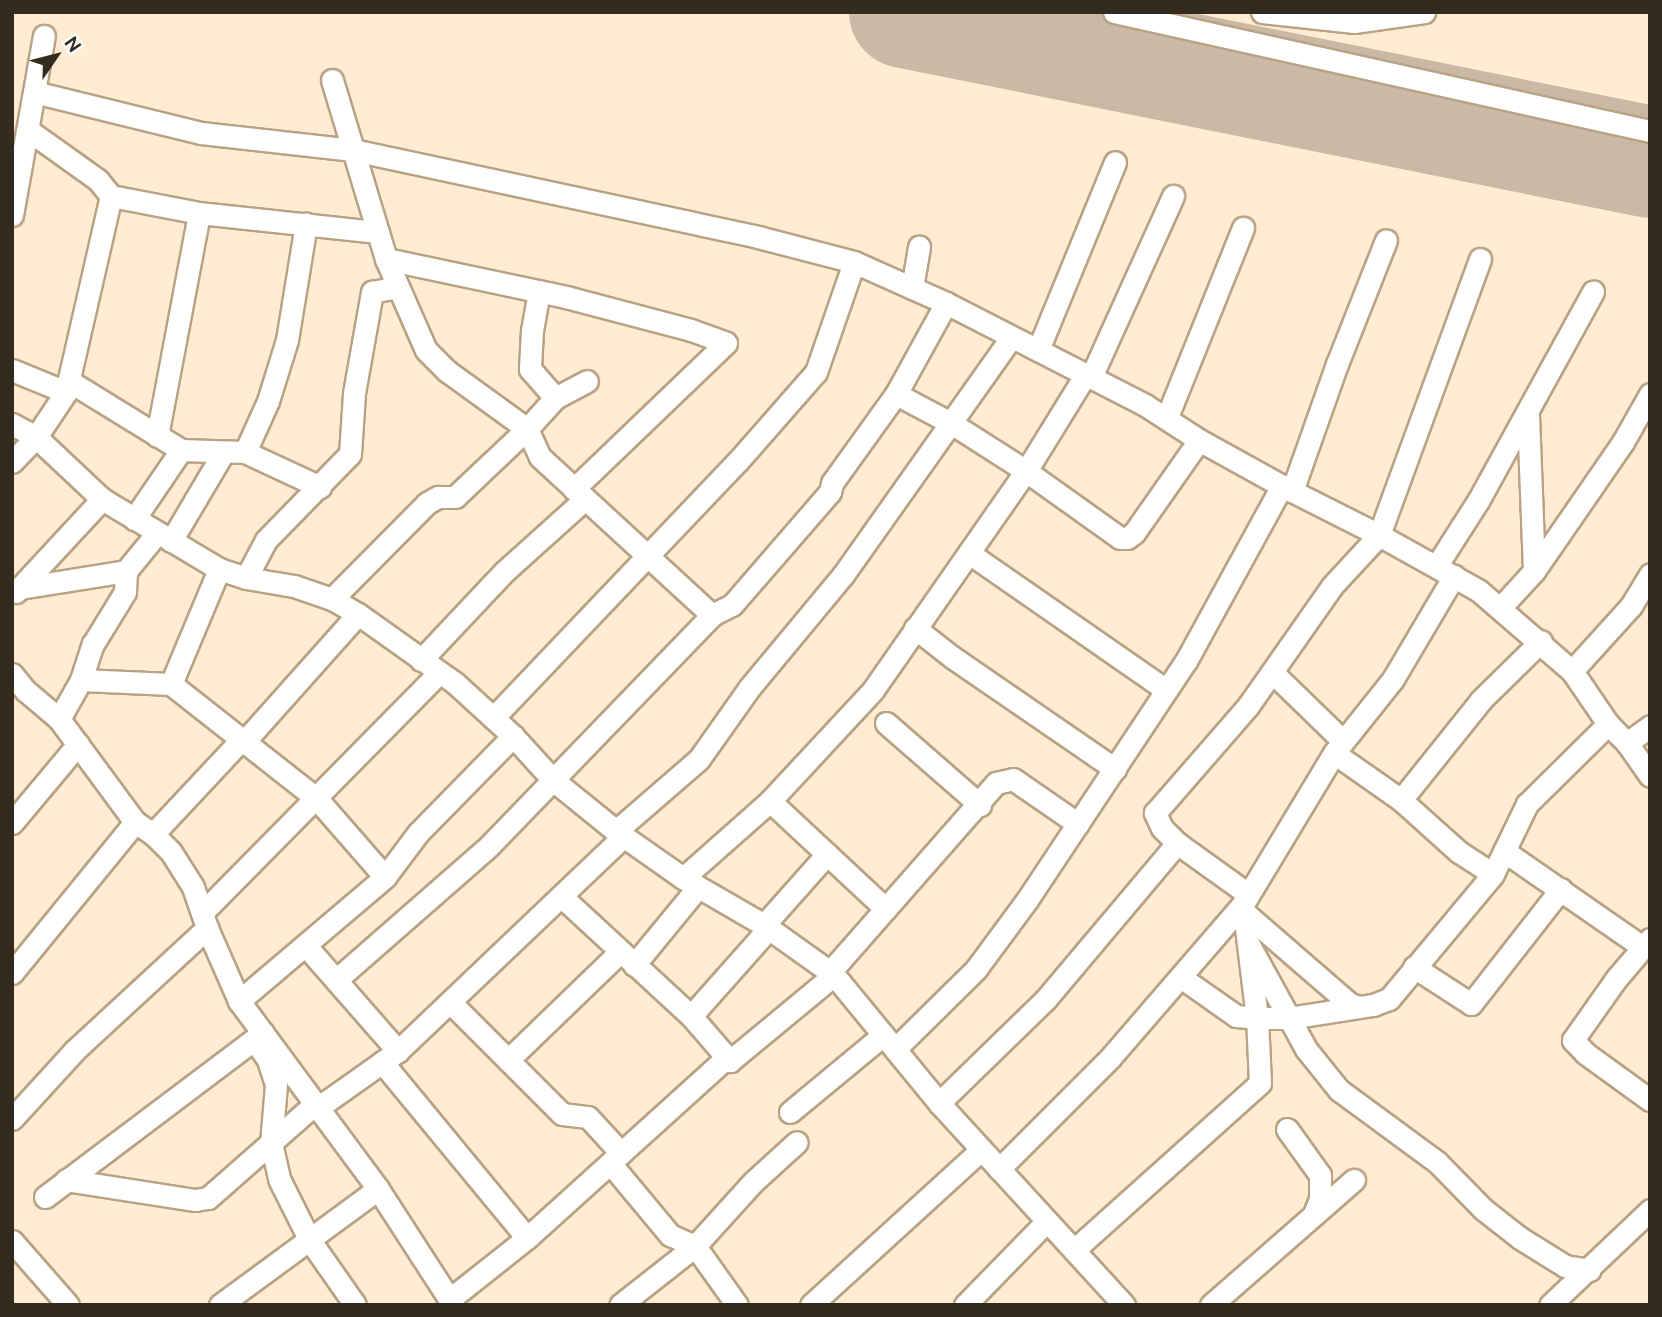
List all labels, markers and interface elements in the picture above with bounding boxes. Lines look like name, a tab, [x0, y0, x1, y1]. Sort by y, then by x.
north arrow	[21, 21, 91, 91]
text: N	[60, 32, 86, 56]

